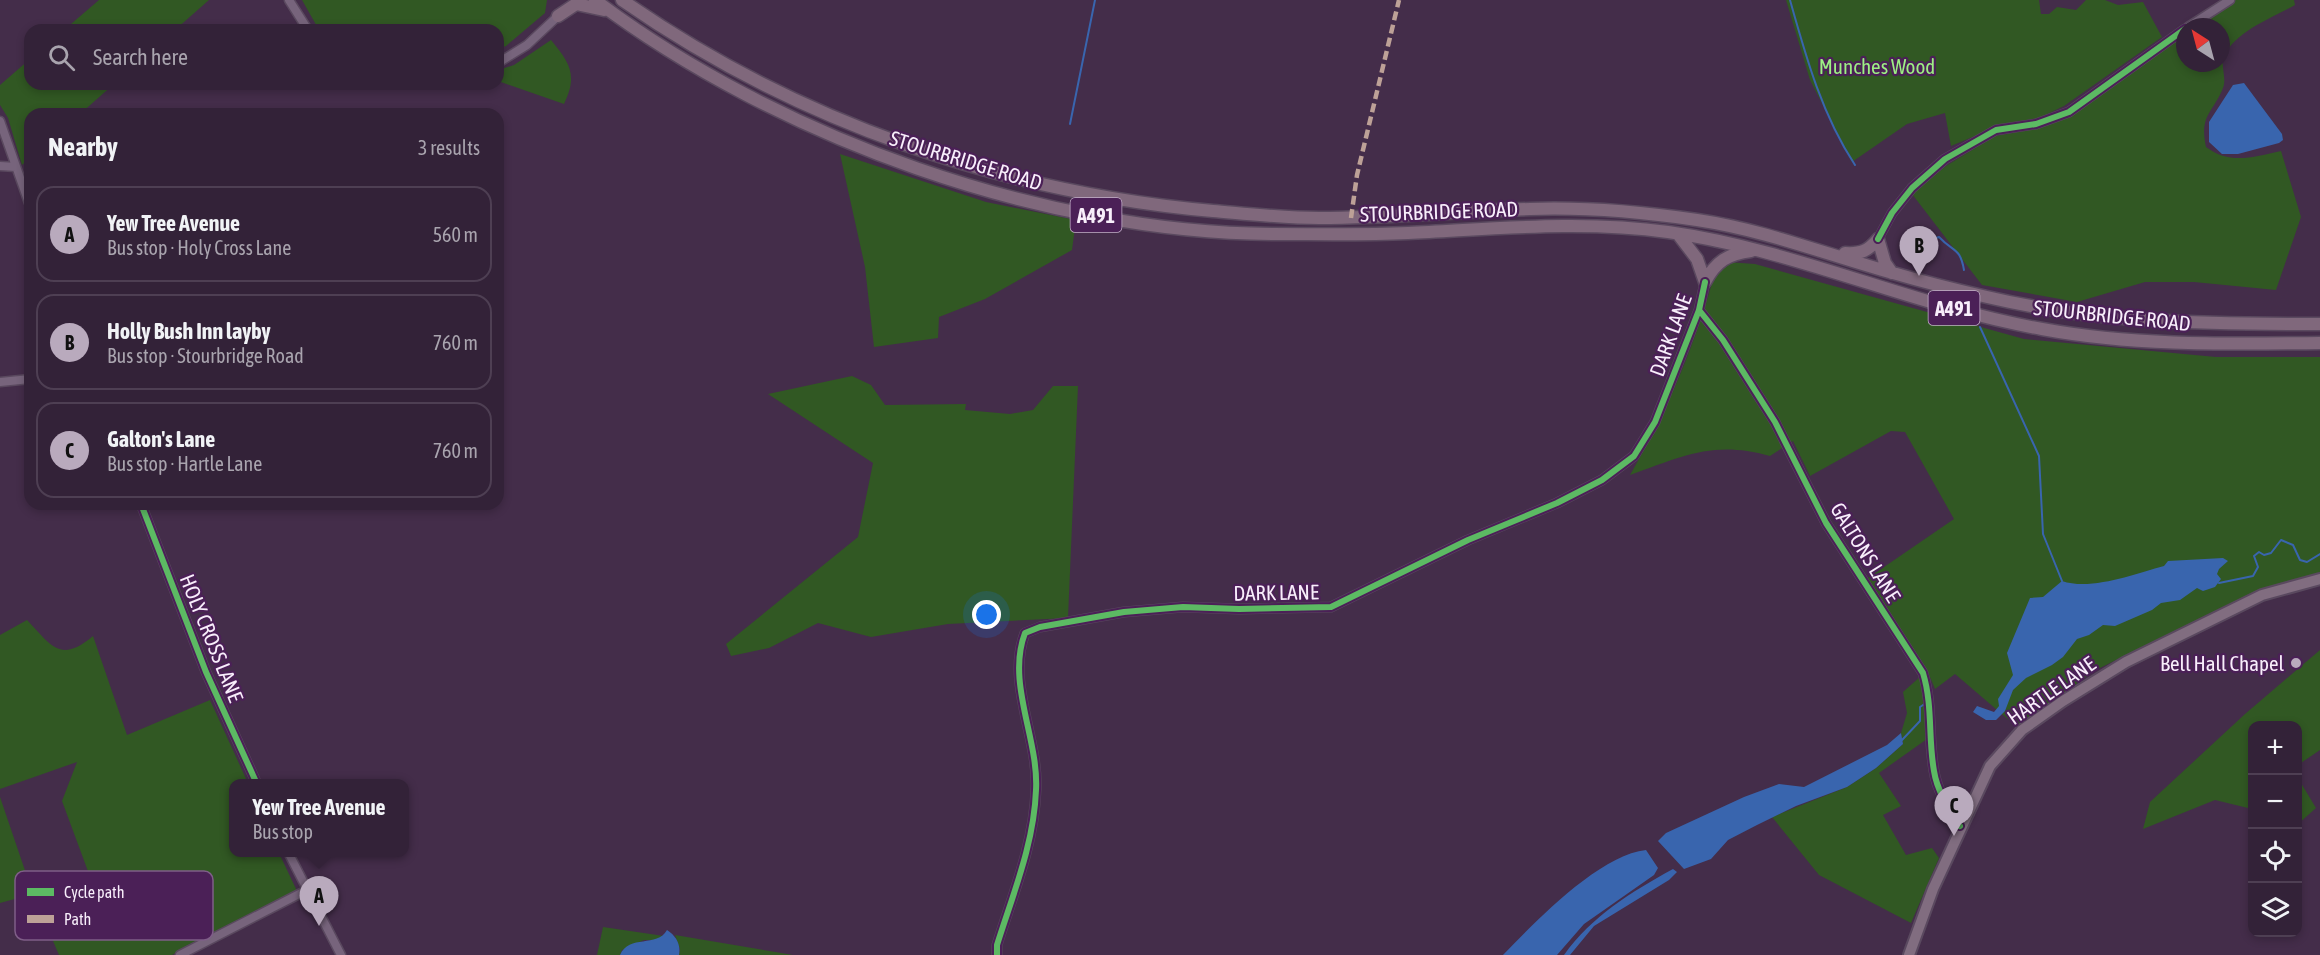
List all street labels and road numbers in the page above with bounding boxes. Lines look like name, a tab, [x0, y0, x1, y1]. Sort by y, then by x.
street label: STOURBRIDGE ROAD	[887, 125, 1045, 195]
street label: STOURBRIDGE ROAD	[1360, 196, 1518, 226]
road number: A491	[1070, 198, 1122, 232]
street label: DARK LANE	[1644, 291, 1696, 379]
road number: A491	[1928, 291, 1980, 325]
street label: STOURBRIDGE ROAD	[2032, 295, 2192, 335]
street label: GALTONS LANE	[1826, 498, 1906, 606]
street label: HOLY CROSS LANE	[175, 571, 249, 705]
street label: DARK LANE	[1233, 579, 1319, 605]
street label: HARTLE LANE	[2002, 651, 2100, 729]

